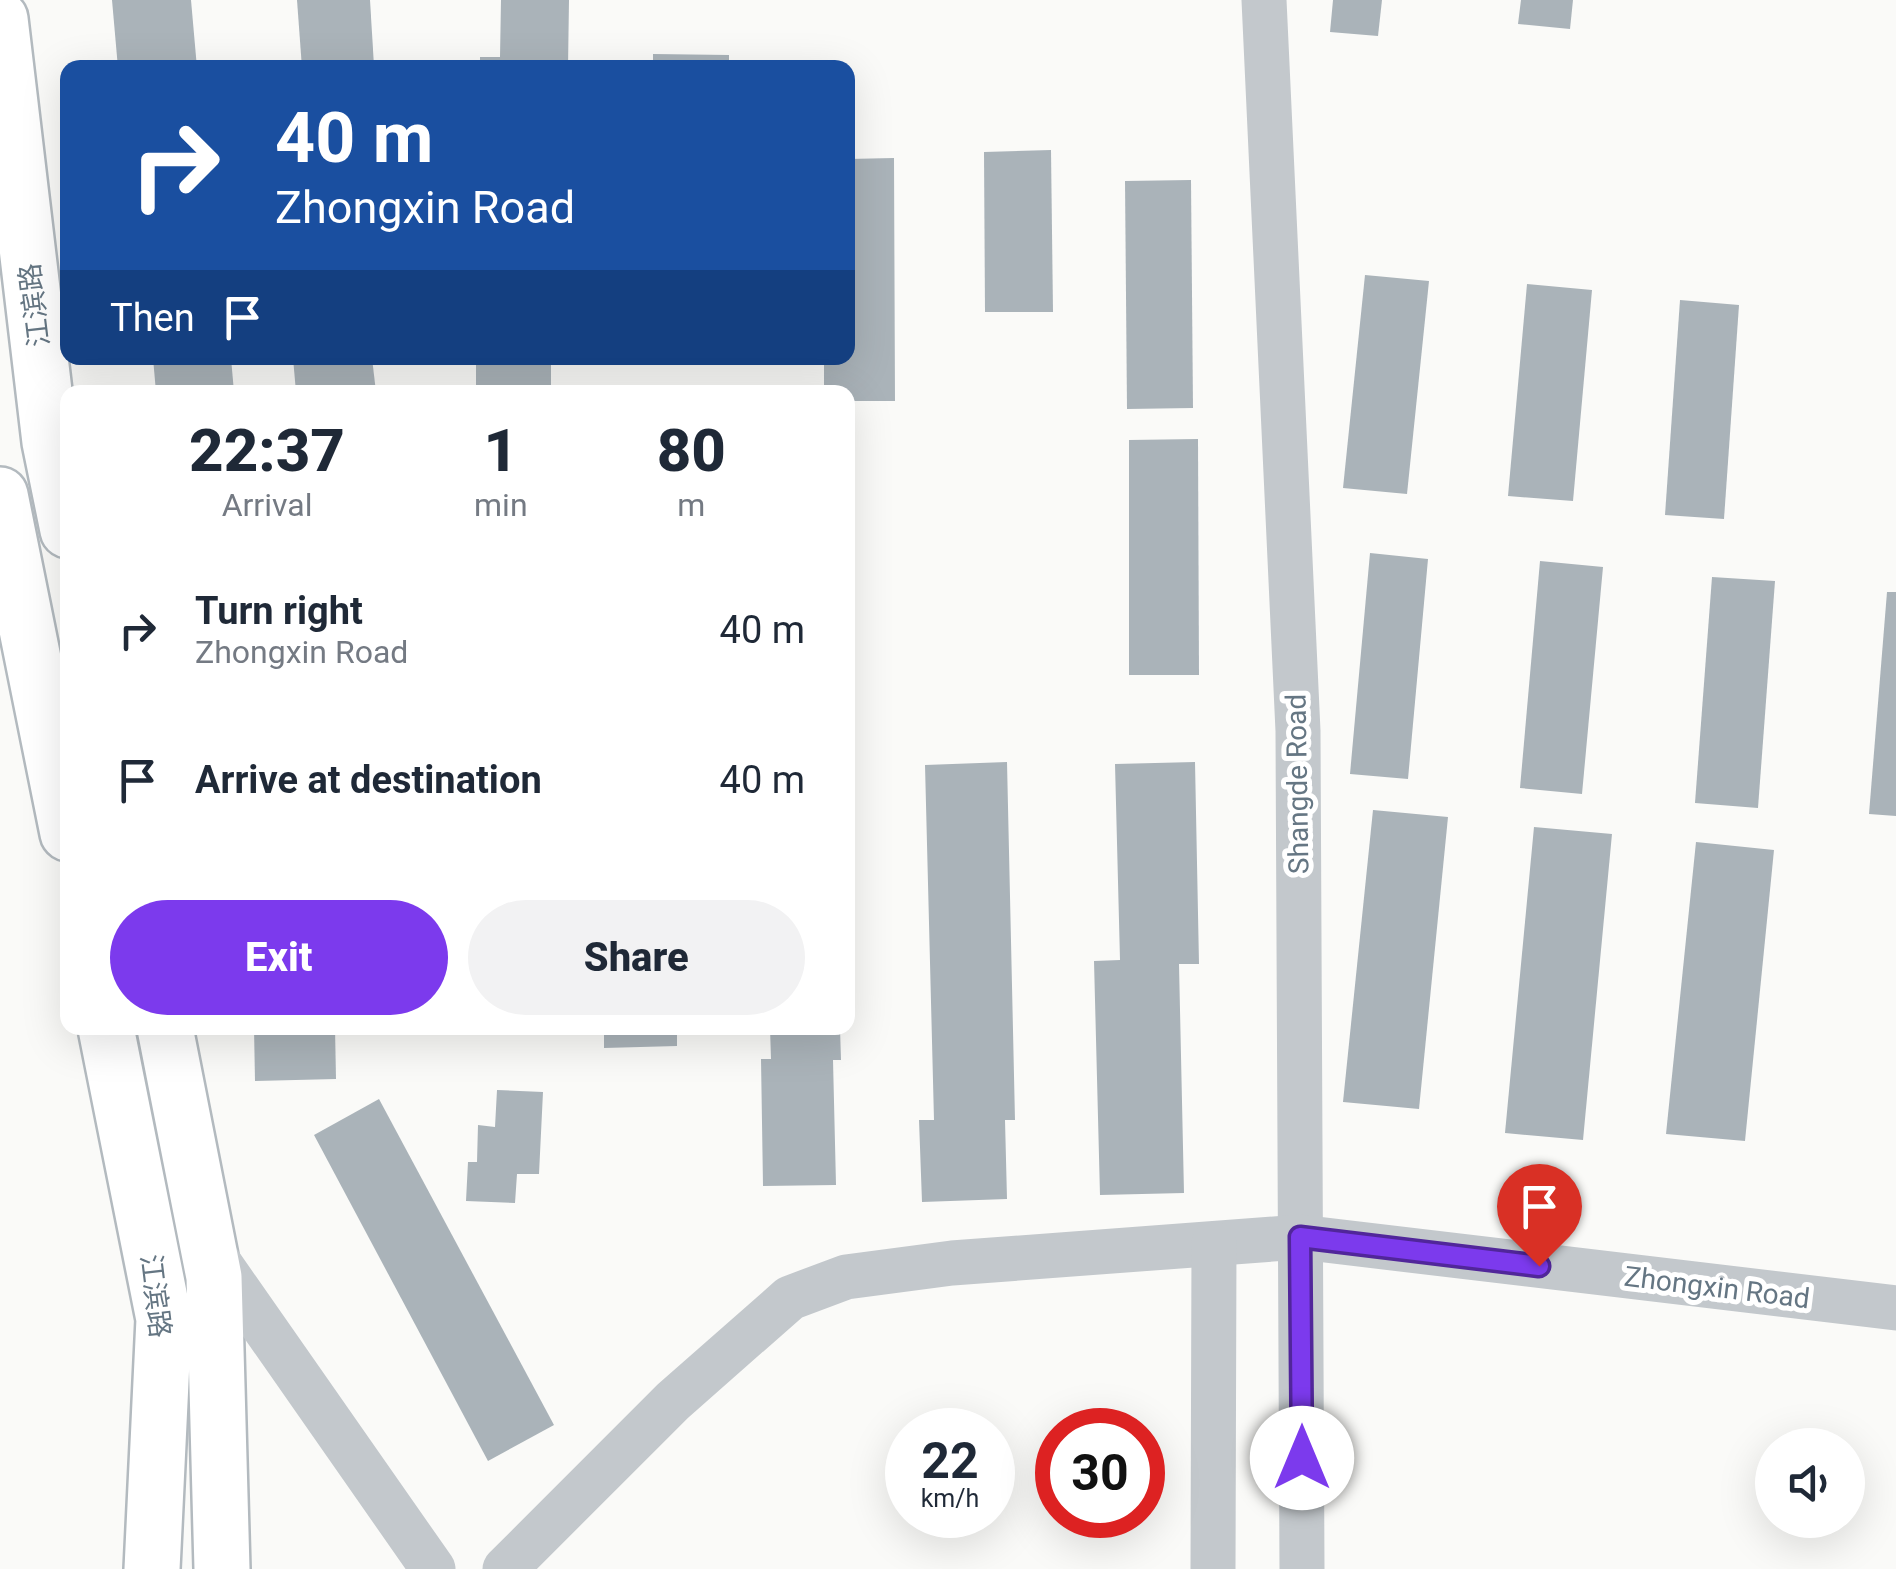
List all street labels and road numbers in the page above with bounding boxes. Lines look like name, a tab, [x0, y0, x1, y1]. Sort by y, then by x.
street label: 江滨路	[13, 261, 56, 349]
street label: Shangde Road	[1279, 694, 1316, 874]
street label: 江滨路	[134, 1252, 177, 1340]
street label: Zhongxin Road	[1622, 1260, 1812, 1315]

